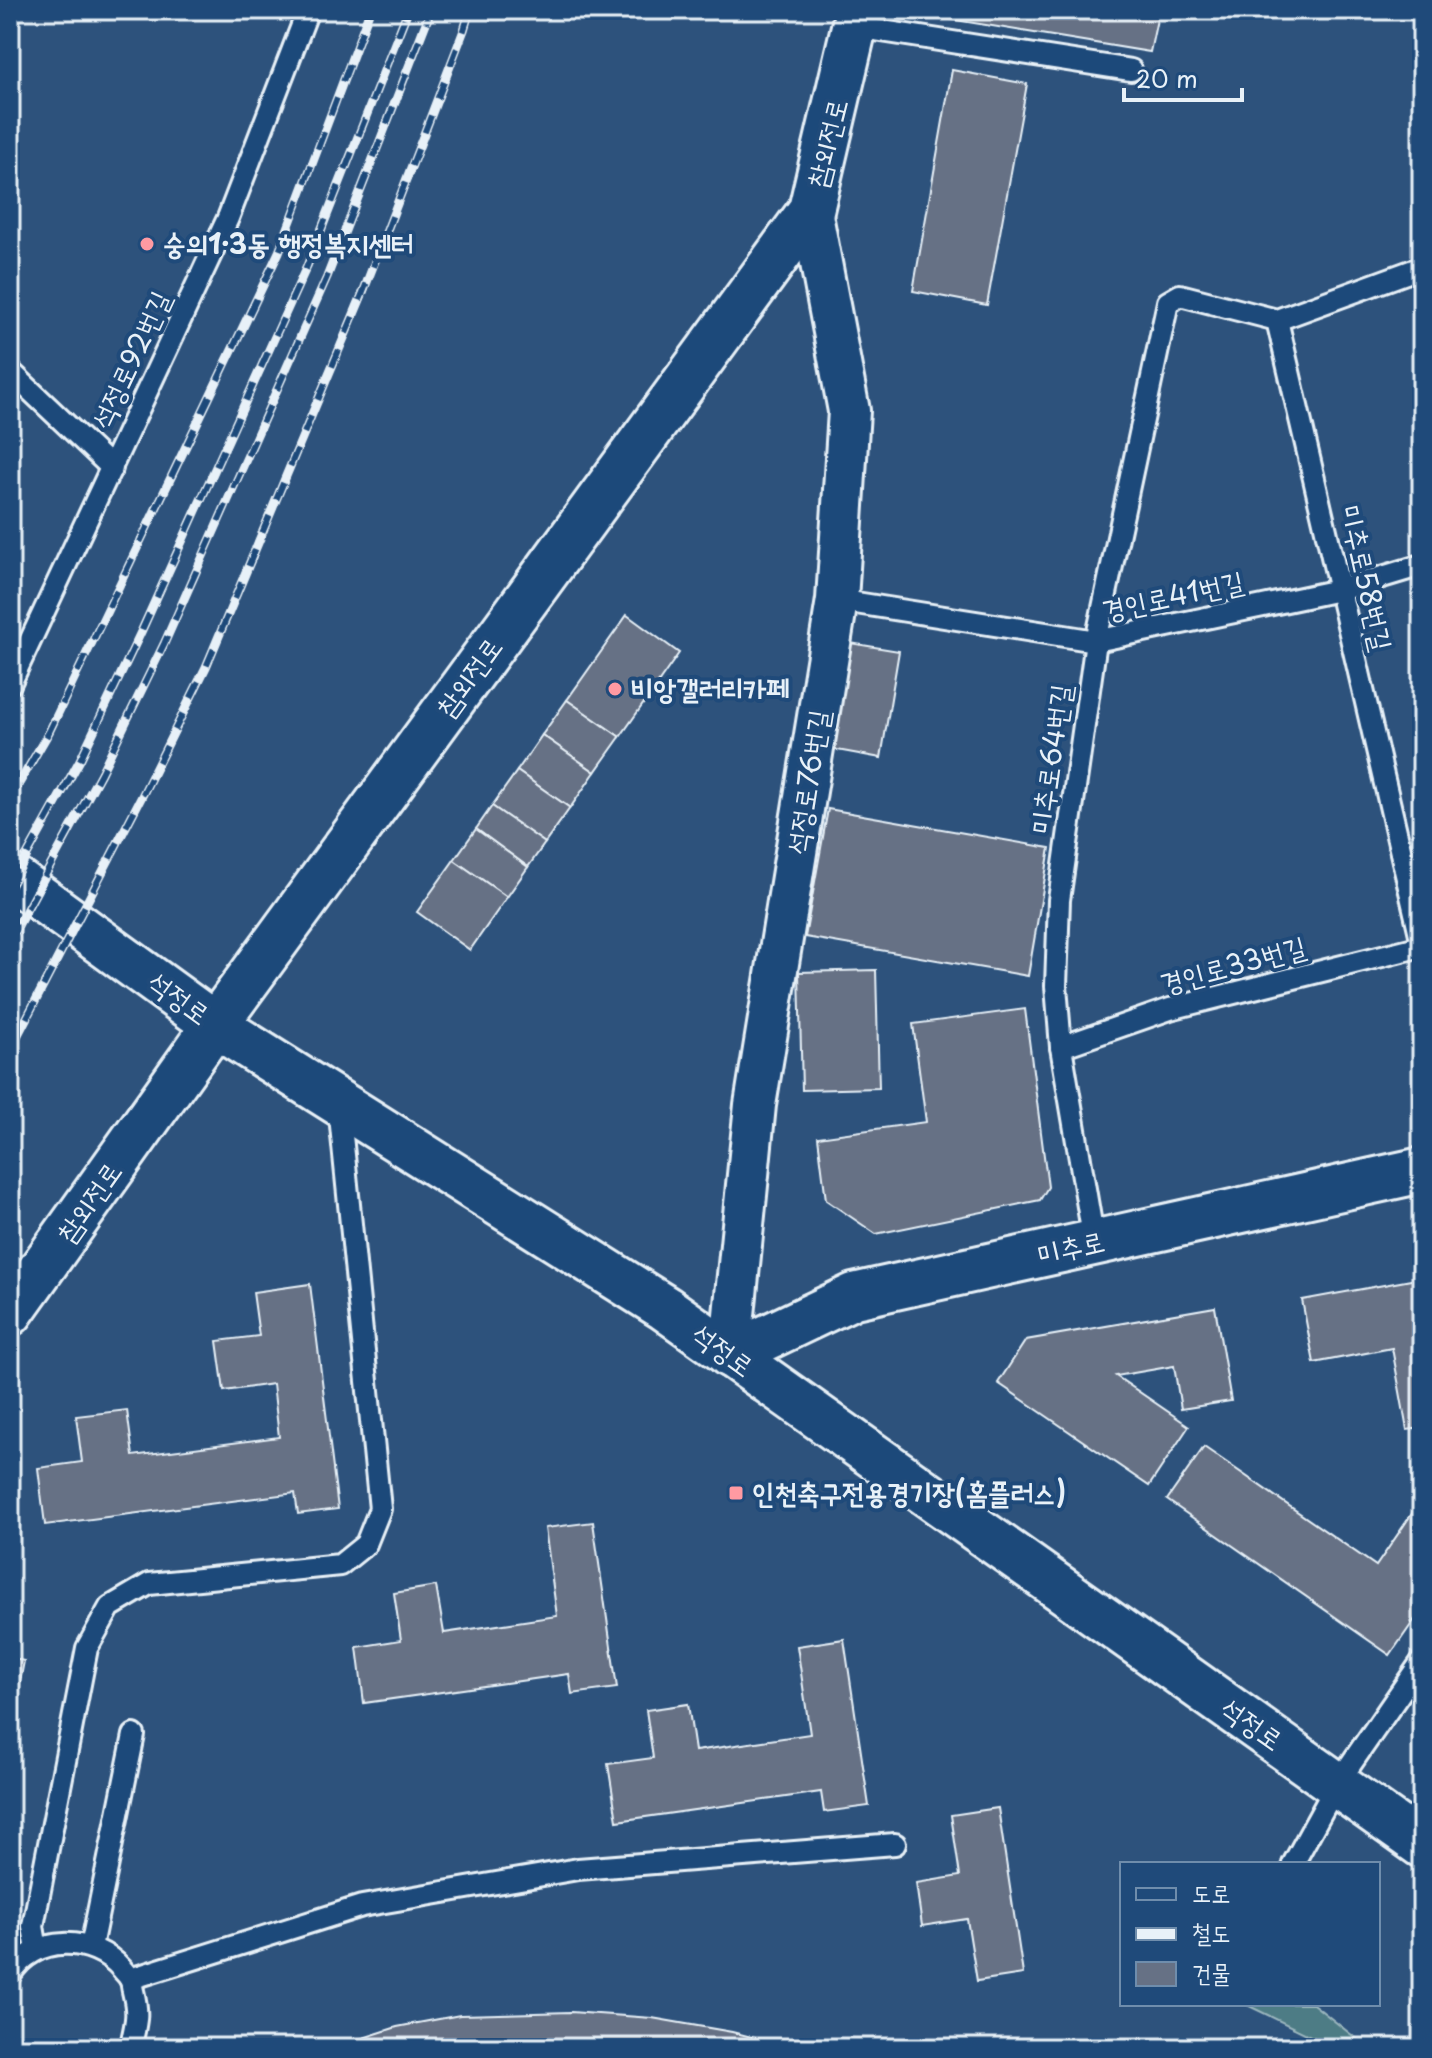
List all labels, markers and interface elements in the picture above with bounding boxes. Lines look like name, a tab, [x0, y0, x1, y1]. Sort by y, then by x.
scale bar	[1124, 52, 1242, 102]
text: 20 m	[1136, 60, 1198, 96]
street label: 참외전로	[794, 94, 857, 192]
place label: 숭의1·3동 행정복지센터	[163, 221, 414, 264]
marker: 숭의1·3동 행정복지센터	[138, 235, 156, 253]
street label: 석정로92번길	[79, 283, 180, 436]
street label: 미추로58번길	[1330, 501, 1405, 655]
street label: 경인로41번길	[1098, 559, 1247, 631]
street label: 참외전로	[424, 627, 512, 725]
place label: 비앙갤러리카페	[631, 666, 789, 709]
marker: 비앙갤러리카페	[606, 680, 624, 698]
street label: 미추로64번길	[1018, 681, 1081, 836]
street label: 석정로76번길	[774, 706, 839, 857]
street label: 경인로33번길	[1155, 923, 1310, 1004]
street label: 석정로	[140, 960, 220, 1034]
street label: 참외전로	[44, 1152, 131, 1250]
street label: 미추로	[1033, 1218, 1108, 1275]
street label: 석정로	[684, 1312, 764, 1386]
place label: 인천축구전용경기장(홈플러스)	[752, 1470, 1066, 1513]
marker: 인천축구전용경기장(홈플러스)	[727, 1484, 745, 1502]
street label: 석정로	[1213, 1686, 1293, 1760]
legend	[1120, 1862, 1380, 2006]
text: 도로	[1192, 1874, 1231, 1910]
text: 철도	[1192, 1914, 1231, 1950]
text: 건물	[1192, 1954, 1231, 1990]

